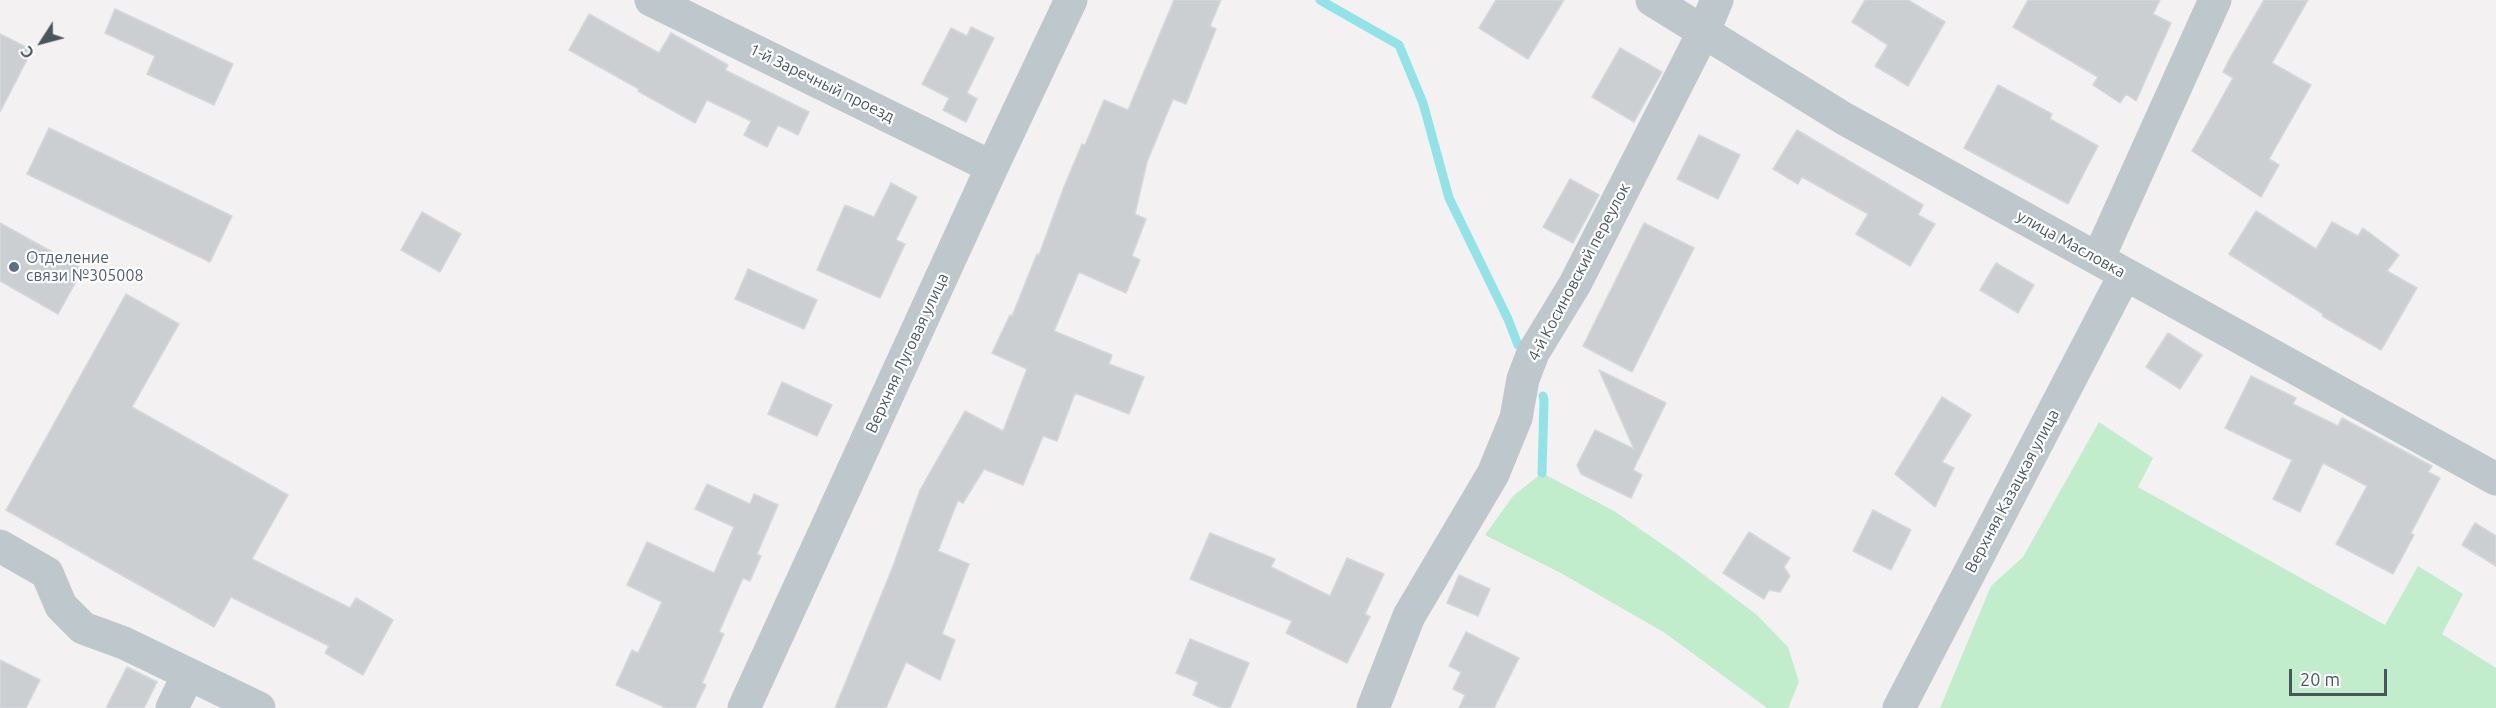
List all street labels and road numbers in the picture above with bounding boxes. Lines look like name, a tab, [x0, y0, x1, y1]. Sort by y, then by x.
street label: 1-й Заречный проезд	[746, 40, 898, 126]
street label: 4-й Косиновский переулок	[1524, 180, 1634, 364]
street label: улица Масловка	[2013, 206, 2129, 282]
street label: Верхняя Луговая улица	[861, 270, 953, 436]
street label: Верхняя Казацкая улица	[1961, 406, 2063, 576]

